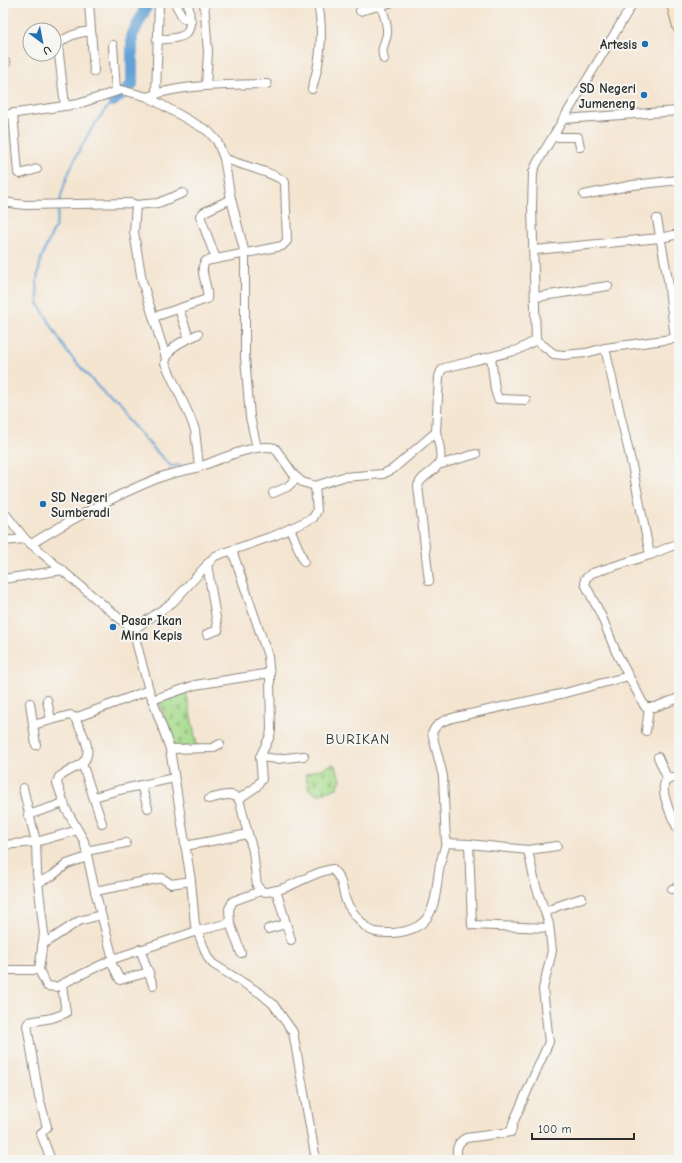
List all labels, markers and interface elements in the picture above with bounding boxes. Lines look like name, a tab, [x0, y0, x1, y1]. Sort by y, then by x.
north arrow	[22, 22, 62, 62]
place label: Artesis	[600, 37, 637, 52]
marker: Artesis	[640, 39, 650, 49]
text: U	[40, 43, 54, 58]
place label: SD Negeri Jumeneng	[579, 81, 636, 111]
marker: SD Negeri Jumeneng	[639, 90, 649, 100]
place label: SD Negeri Sumberadi	[51, 490, 110, 520]
marker: SD Negeri Sumberadi	[38, 499, 48, 509]
place label: Pasar Ikan Mina Kepis	[121, 613, 183, 643]
marker: Pasar Ikan Mina Kepis	[108, 622, 118, 632]
district label: BURIKAN	[326, 731, 390, 748]
scale bar	[532, 1115, 634, 1141]
text: 100 m	[538, 1122, 571, 1136]

